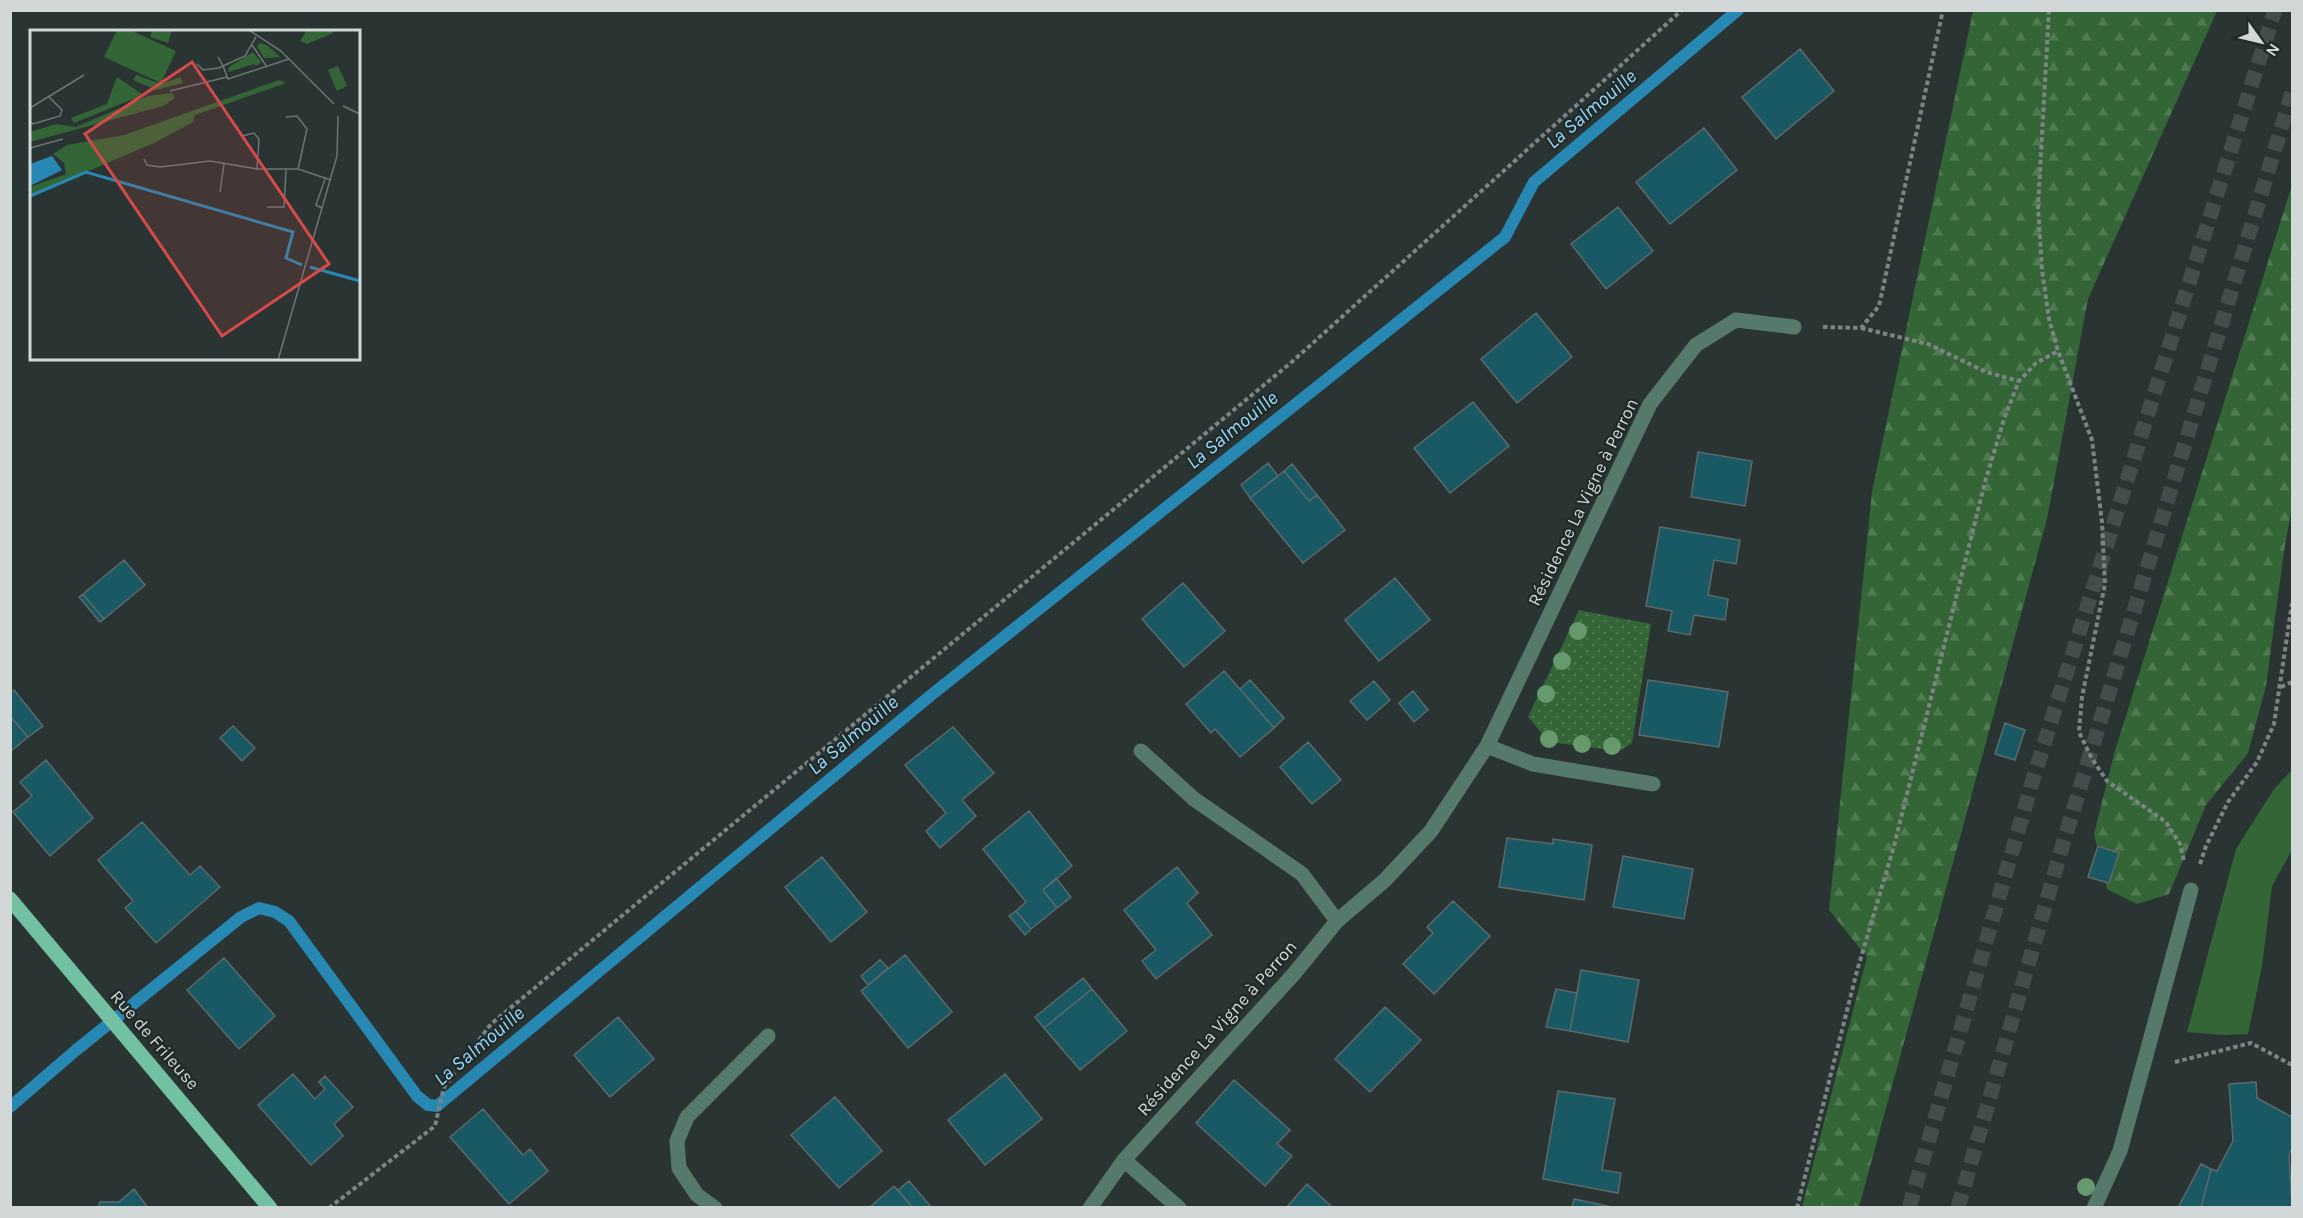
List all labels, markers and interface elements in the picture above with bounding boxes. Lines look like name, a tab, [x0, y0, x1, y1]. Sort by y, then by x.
north arrow	[2231, 12, 2291, 72]
inset map	[30, 30, 360, 360]
text: N	[2262, 40, 2284, 60]
water label: La Salmouille	[1541, 65, 1641, 153]
water label: La Salmouille	[1182, 386, 1282, 474]
street label: Résidence La Vigne à Perron	[1523, 395, 1643, 609]
water label: La Salmouille	[803, 691, 903, 779]
street label: Résidence La Vigne à Perron	[1132, 936, 1302, 1120]
street label: Rue de Frileuse	[106, 986, 204, 1094]
water label: La Salmouille	[429, 1002, 529, 1090]

